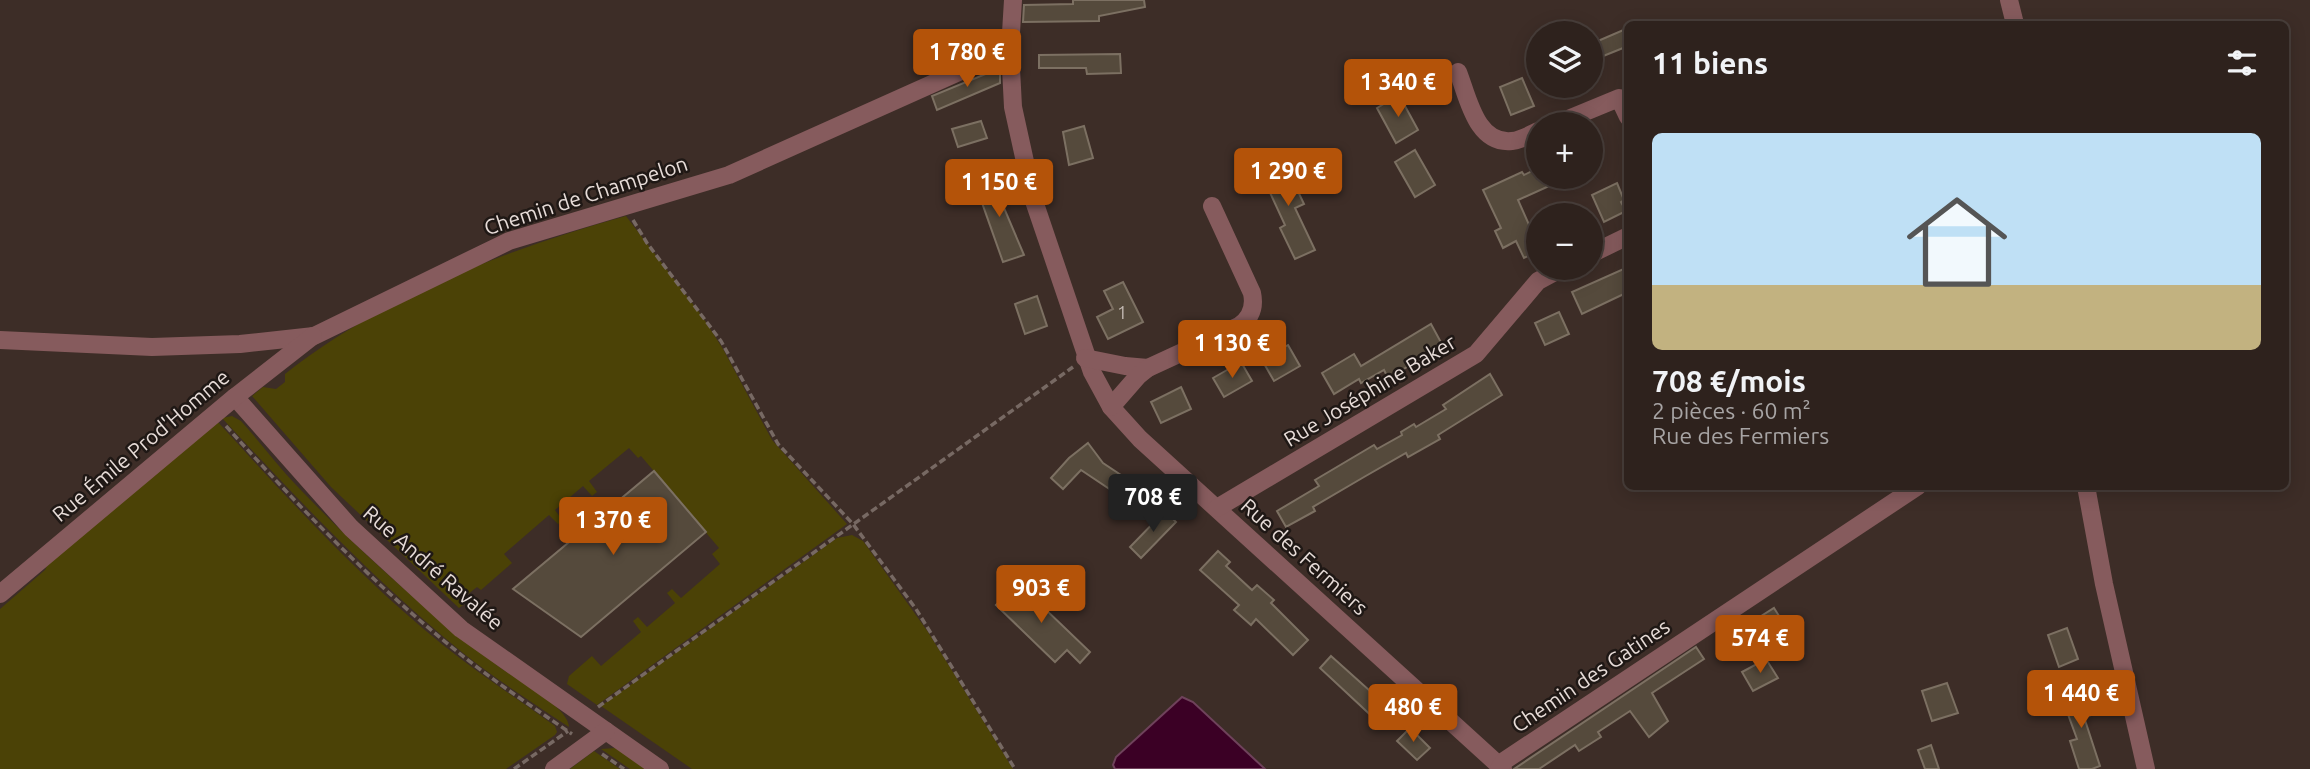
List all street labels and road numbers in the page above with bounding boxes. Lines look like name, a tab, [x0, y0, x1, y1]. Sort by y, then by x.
street label: Chemin de Champelon	[481, 151, 691, 239]
street label: Rue Joséphine Baker	[1279, 329, 1460, 451]
street label: Rue Émile Prod'Homme	[47, 364, 234, 526]
street label: Rue des Fermiers	[1237, 493, 1373, 619]
street label: Rue André Ravalée	[359, 500, 508, 634]
street label: Chemin des Gatines	[1507, 613, 1674, 737]

